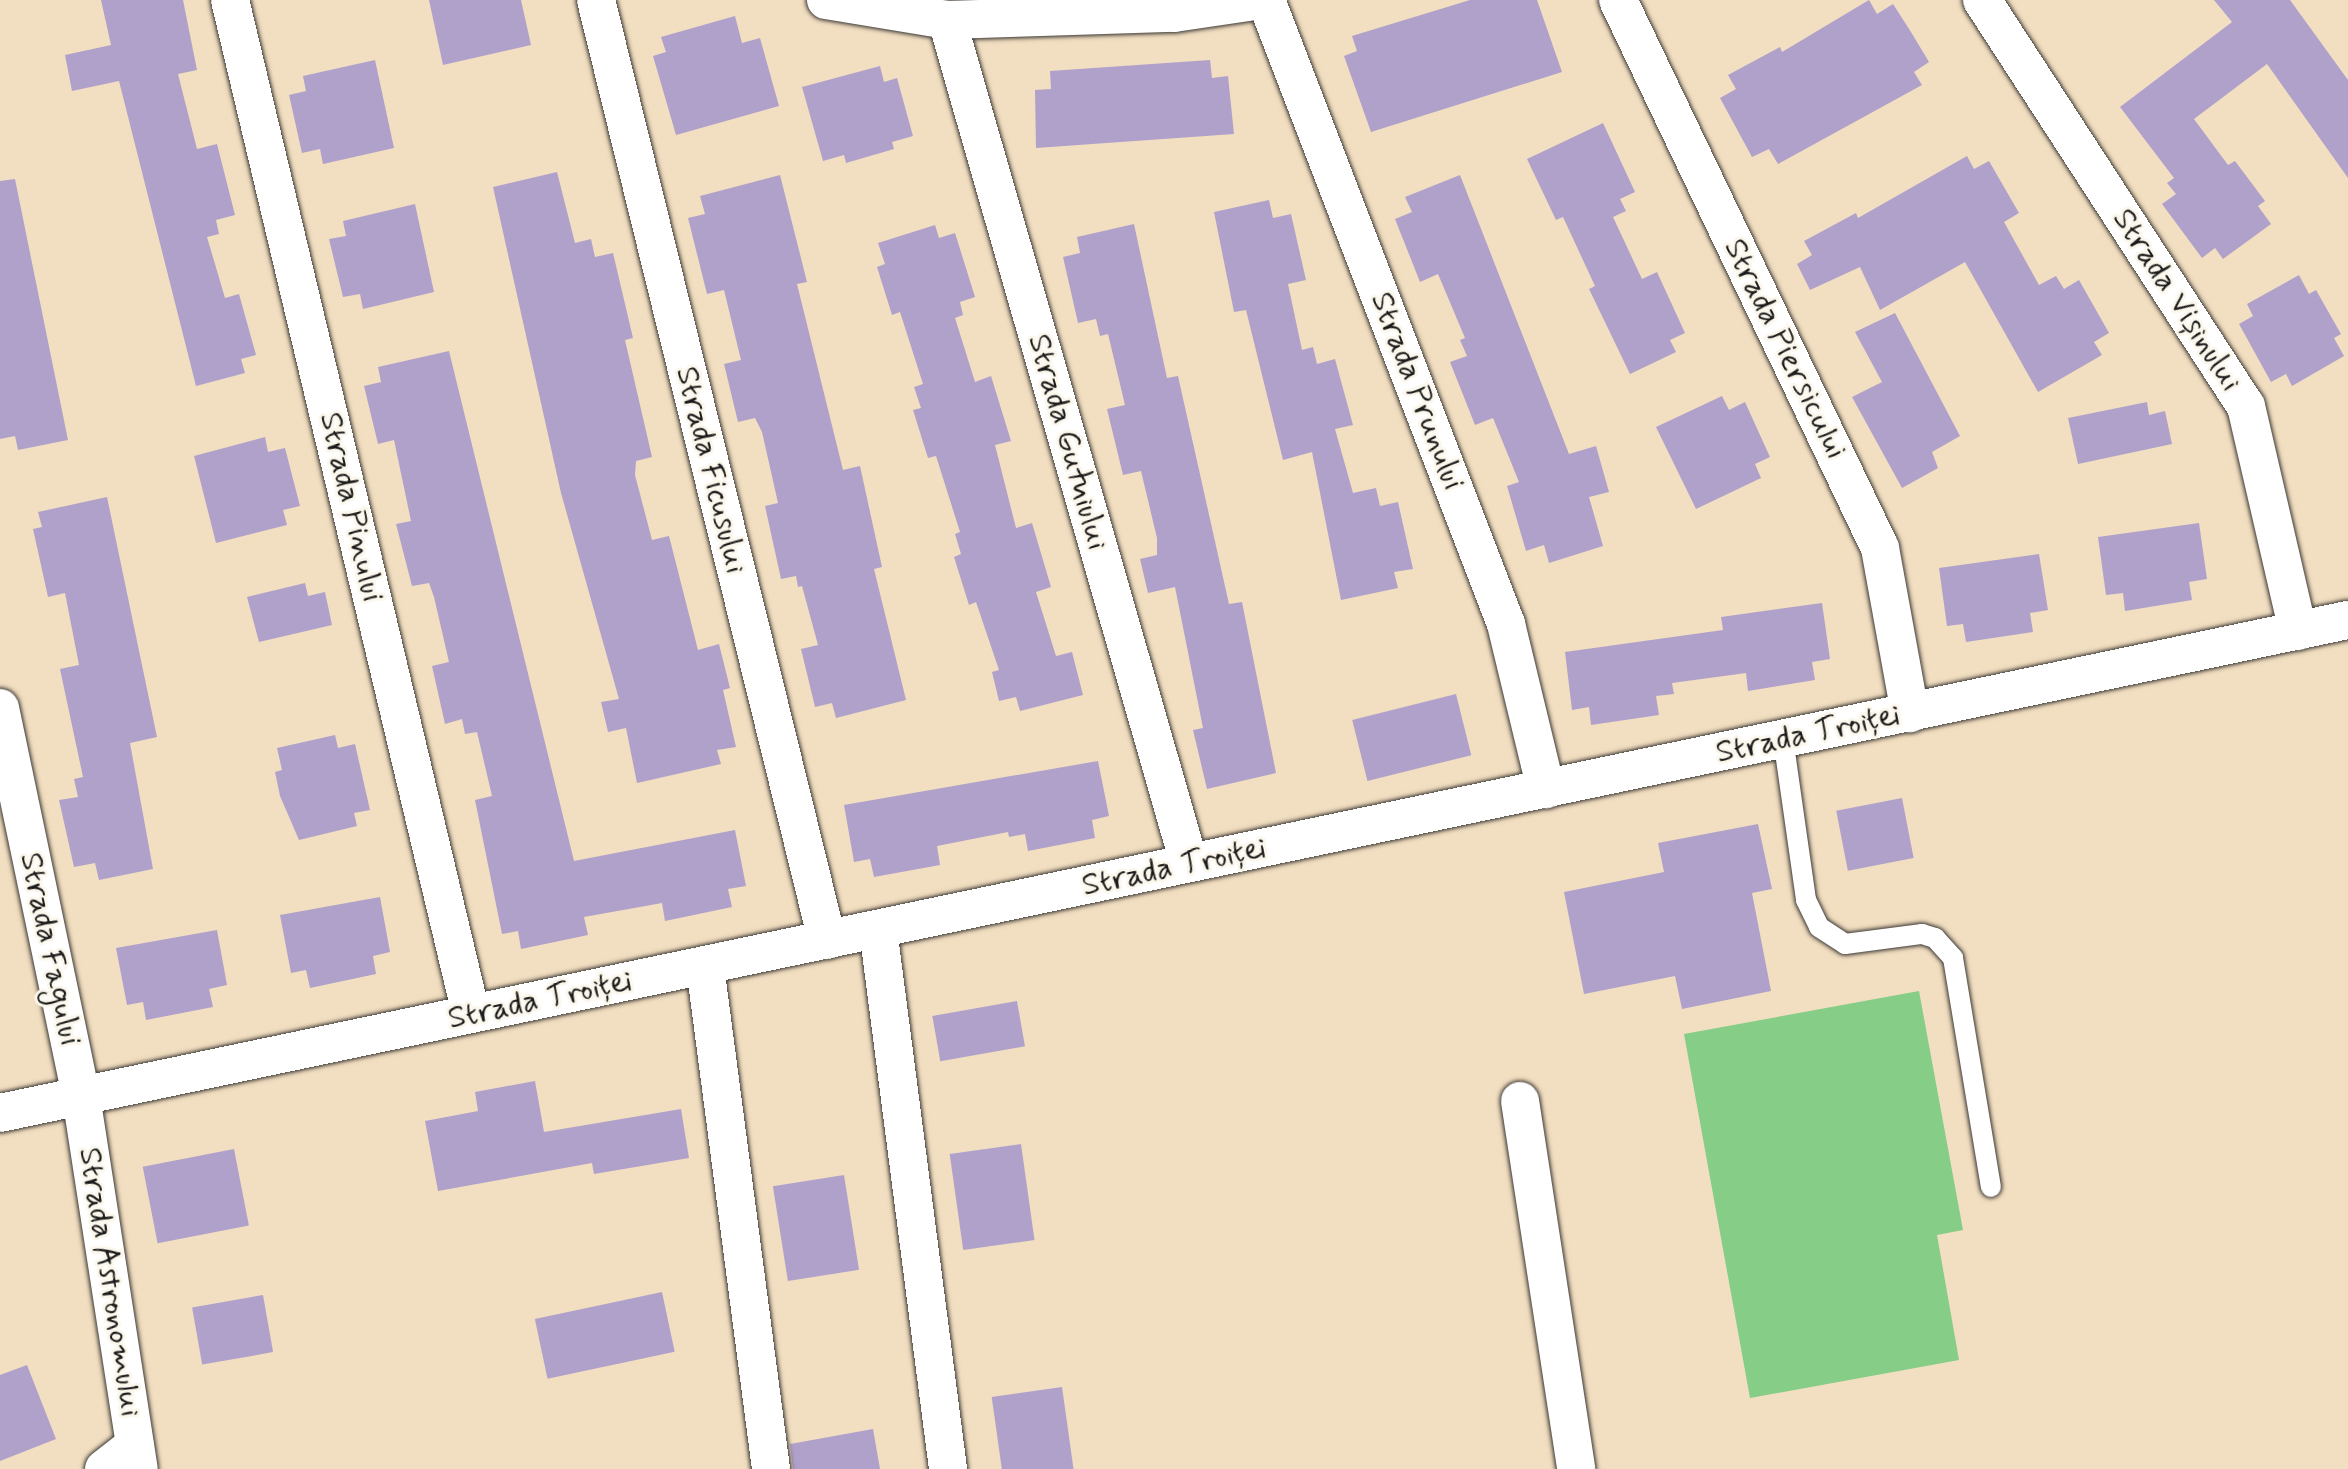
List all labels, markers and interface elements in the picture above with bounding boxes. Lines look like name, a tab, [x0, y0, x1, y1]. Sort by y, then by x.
street label: Strada Vișinului	[2104, 201, 2250, 399]
street label: Strada Piersicului	[1718, 238, 1852, 460]
street label: Strada Prunului	[1360, 283, 1474, 499]
street label: Strada Gutuiului	[1019, 331, 1117, 553]
street label: Strada Ficusului	[667, 363, 755, 577]
street label: Strada Pinului	[311, 412, 391, 602]
street label: Strada Troiței	[1714, 696, 1902, 772]
street label: Strada Troiței	[1080, 829, 1268, 905]
street label: Strada Fagului	[11, 852, 89, 1046]
street label: Strada Troiței	[446, 962, 634, 1038]
street label: Strada Astronomului	[70, 1145, 150, 1419]

